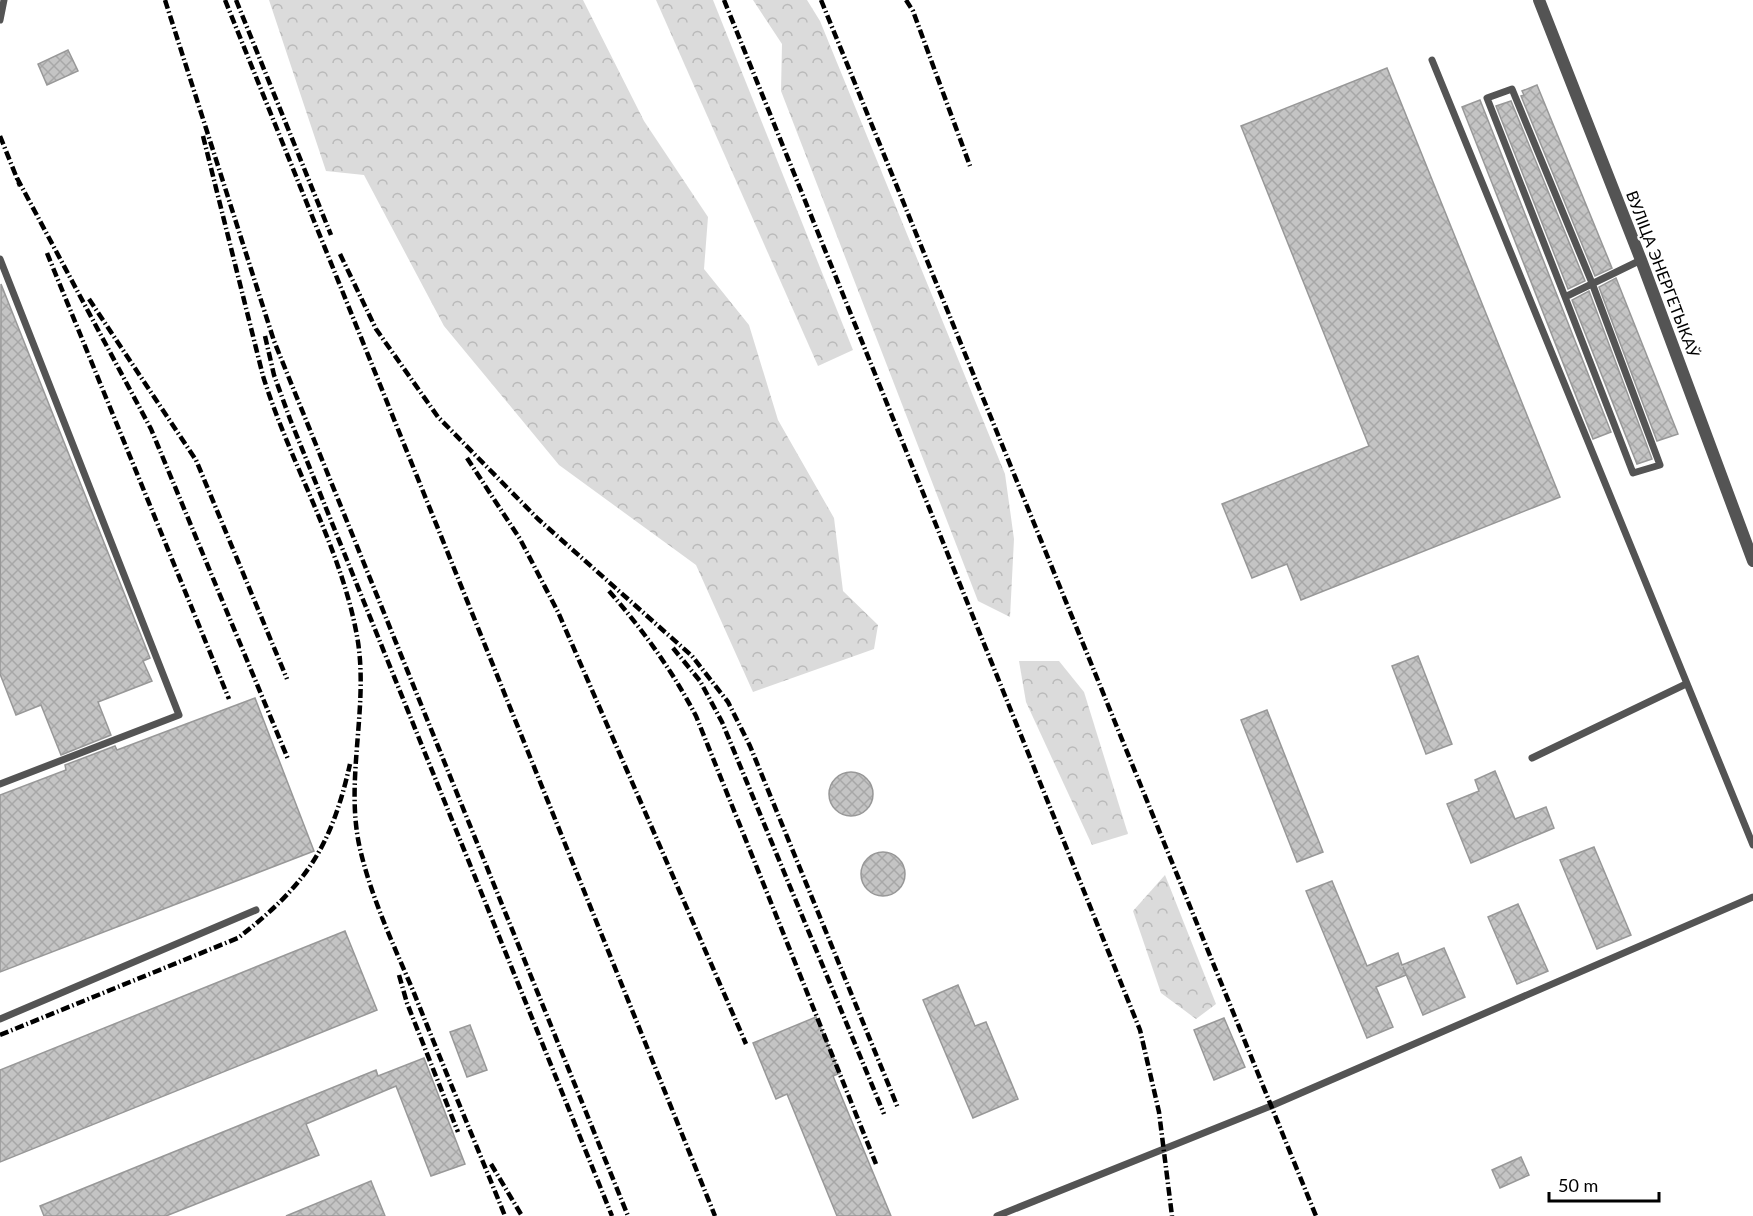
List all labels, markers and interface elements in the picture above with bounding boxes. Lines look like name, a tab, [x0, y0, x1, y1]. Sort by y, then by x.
street label: ВУЛІЦА ЭНЕРГЕТЫКАЎ	[1623, 188, 1704, 361]
scale bar	[1549, 1165, 1658, 1203]
text: 50 m	[1558, 1174, 1598, 1196]

